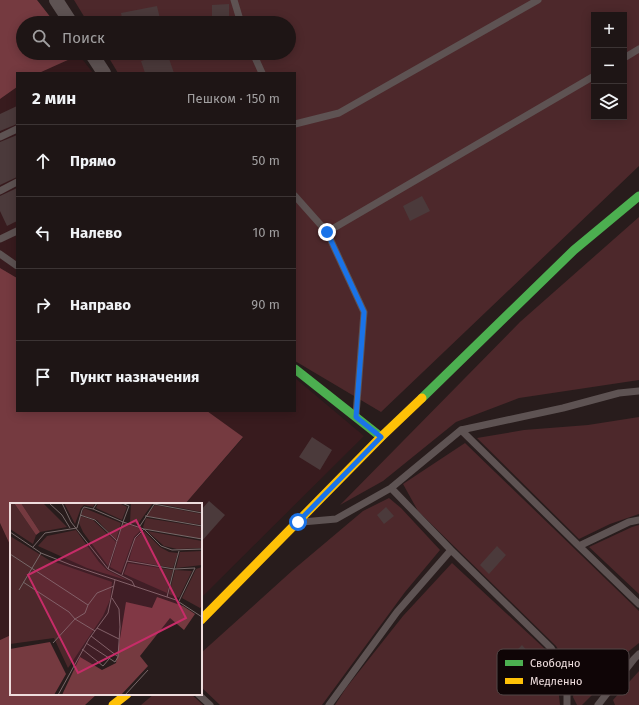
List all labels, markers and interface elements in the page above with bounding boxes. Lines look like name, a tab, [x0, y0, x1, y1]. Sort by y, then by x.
map controls	[591, 12, 627, 120]
button: +	[591, 12, 627, 48]
search box	[16, 16, 296, 60]
icon: search	[30, 27, 52, 49]
text: Поиск	[62, 29, 105, 47]
button: −	[591, 48, 627, 84]
button: layers	[591, 84, 627, 120]
text: 2 мин	[32, 88, 76, 109]
text: Пешком · 150 m	[187, 91, 280, 106]
icon: ahead	[32, 150, 54, 172]
text: Прямо	[70, 152, 116, 170]
text: 50 m	[252, 153, 280, 168]
icon: left	[32, 222, 54, 244]
route end	[318, 223, 336, 241]
text: Налево	[70, 224, 122, 242]
text: 10 m	[253, 225, 280, 240]
icon: right	[32, 294, 54, 316]
text: Направо	[70, 296, 131, 314]
text: 90 m	[251, 297, 280, 312]
icon: arrive	[32, 366, 54, 388]
text: Пункт назначения	[70, 368, 199, 386]
inset map	[10, 503, 202, 695]
route start	[289, 513, 307, 531]
legend	[497, 649, 629, 695]
text: Свободно	[530, 657, 580, 670]
text: Медленно	[530, 675, 582, 688]

